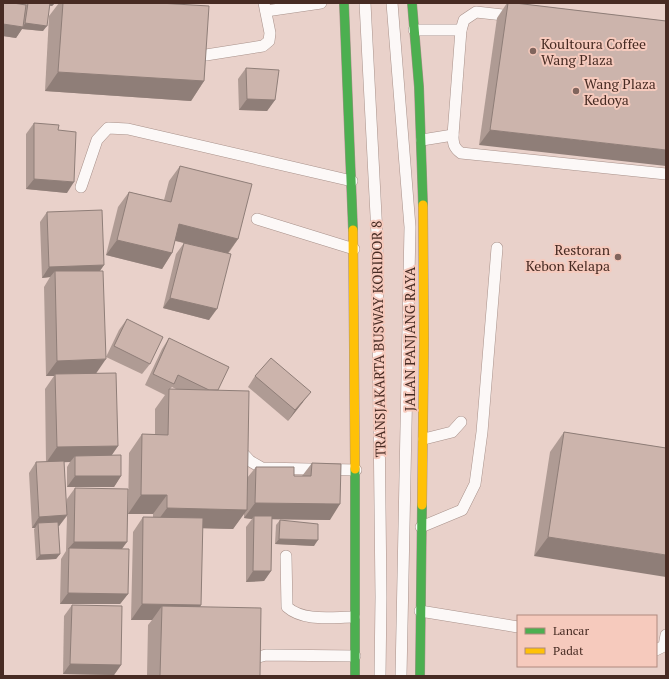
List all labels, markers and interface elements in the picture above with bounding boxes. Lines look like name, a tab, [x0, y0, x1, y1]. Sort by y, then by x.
place label: Koultoura Coffee Wang Plaza	[541, 34, 646, 69]
marker: Koultoura Coffee Wang Plaza	[528, 46, 538, 56]
place label: Wang Plaza Kedoya	[584, 74, 656, 109]
marker: Wang Plaza Kedoya	[571, 86, 581, 96]
street label: TRANSJAKARTA BUSWAY KORIDOR 8	[366, 220, 390, 458]
place label: Restoran Kebon Kelapa	[526, 240, 611, 275]
marker: Restoran Kebon Kelapa	[613, 252, 623, 262]
street label: JALAN PANJANG RAYA	[400, 266, 419, 411]
legend	[517, 615, 657, 667]
text: Lancar	[553, 623, 589, 638]
text: Padat	[553, 643, 584, 658]

